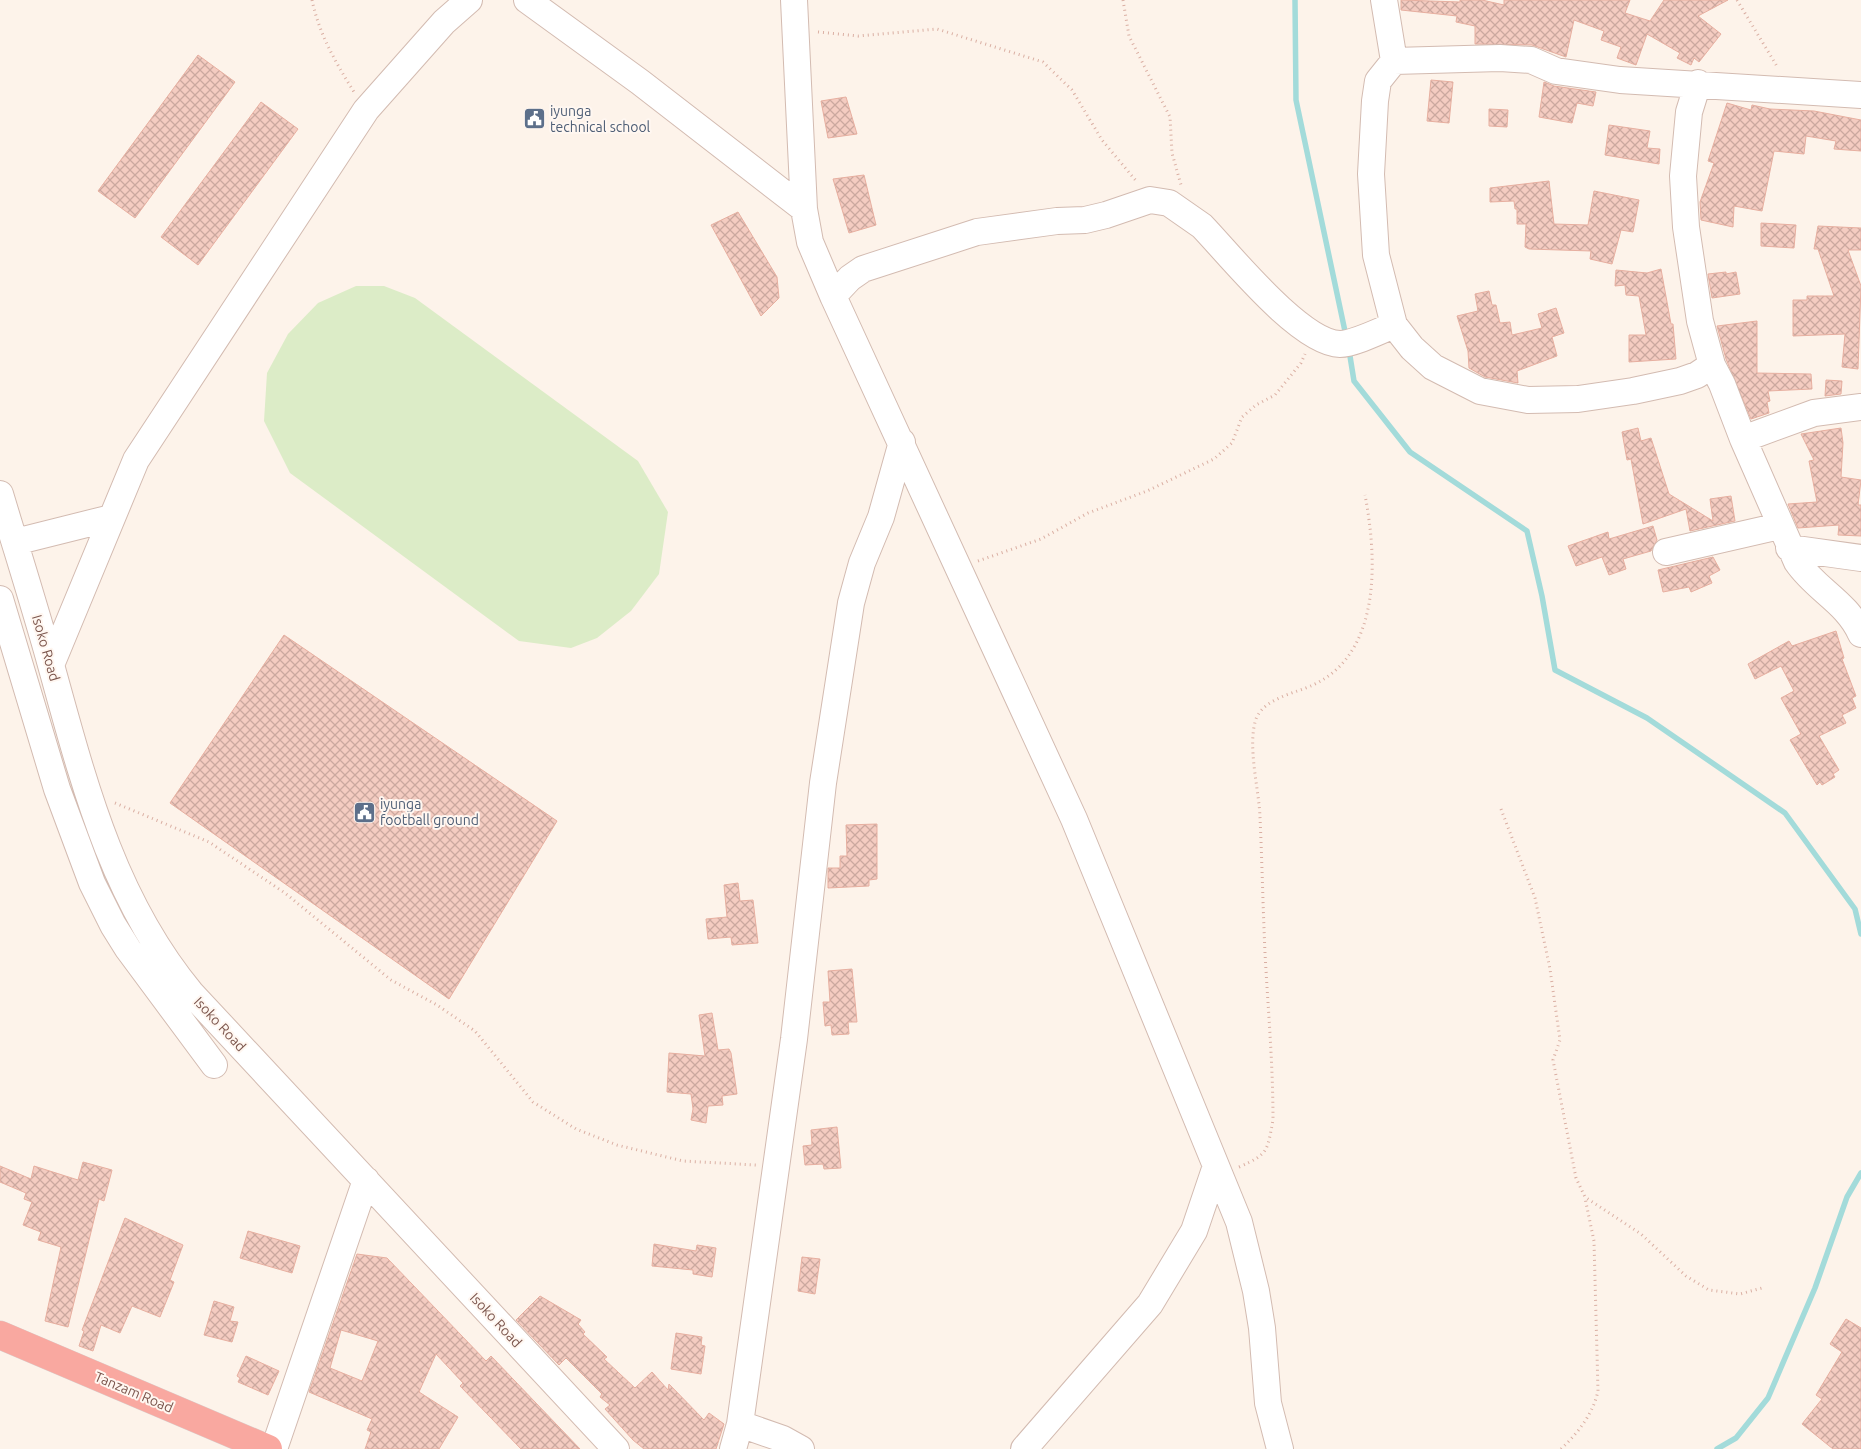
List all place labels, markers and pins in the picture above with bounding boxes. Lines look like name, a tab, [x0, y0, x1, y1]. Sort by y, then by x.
place label: iyunga technical school	[550, 103, 651, 135]
public building icon: iyunga technical school	[522, 107, 546, 131]
place label: iyunga football ground	[380, 796, 479, 828]
public building icon: iyunga football ground	[352, 800, 376, 824]

